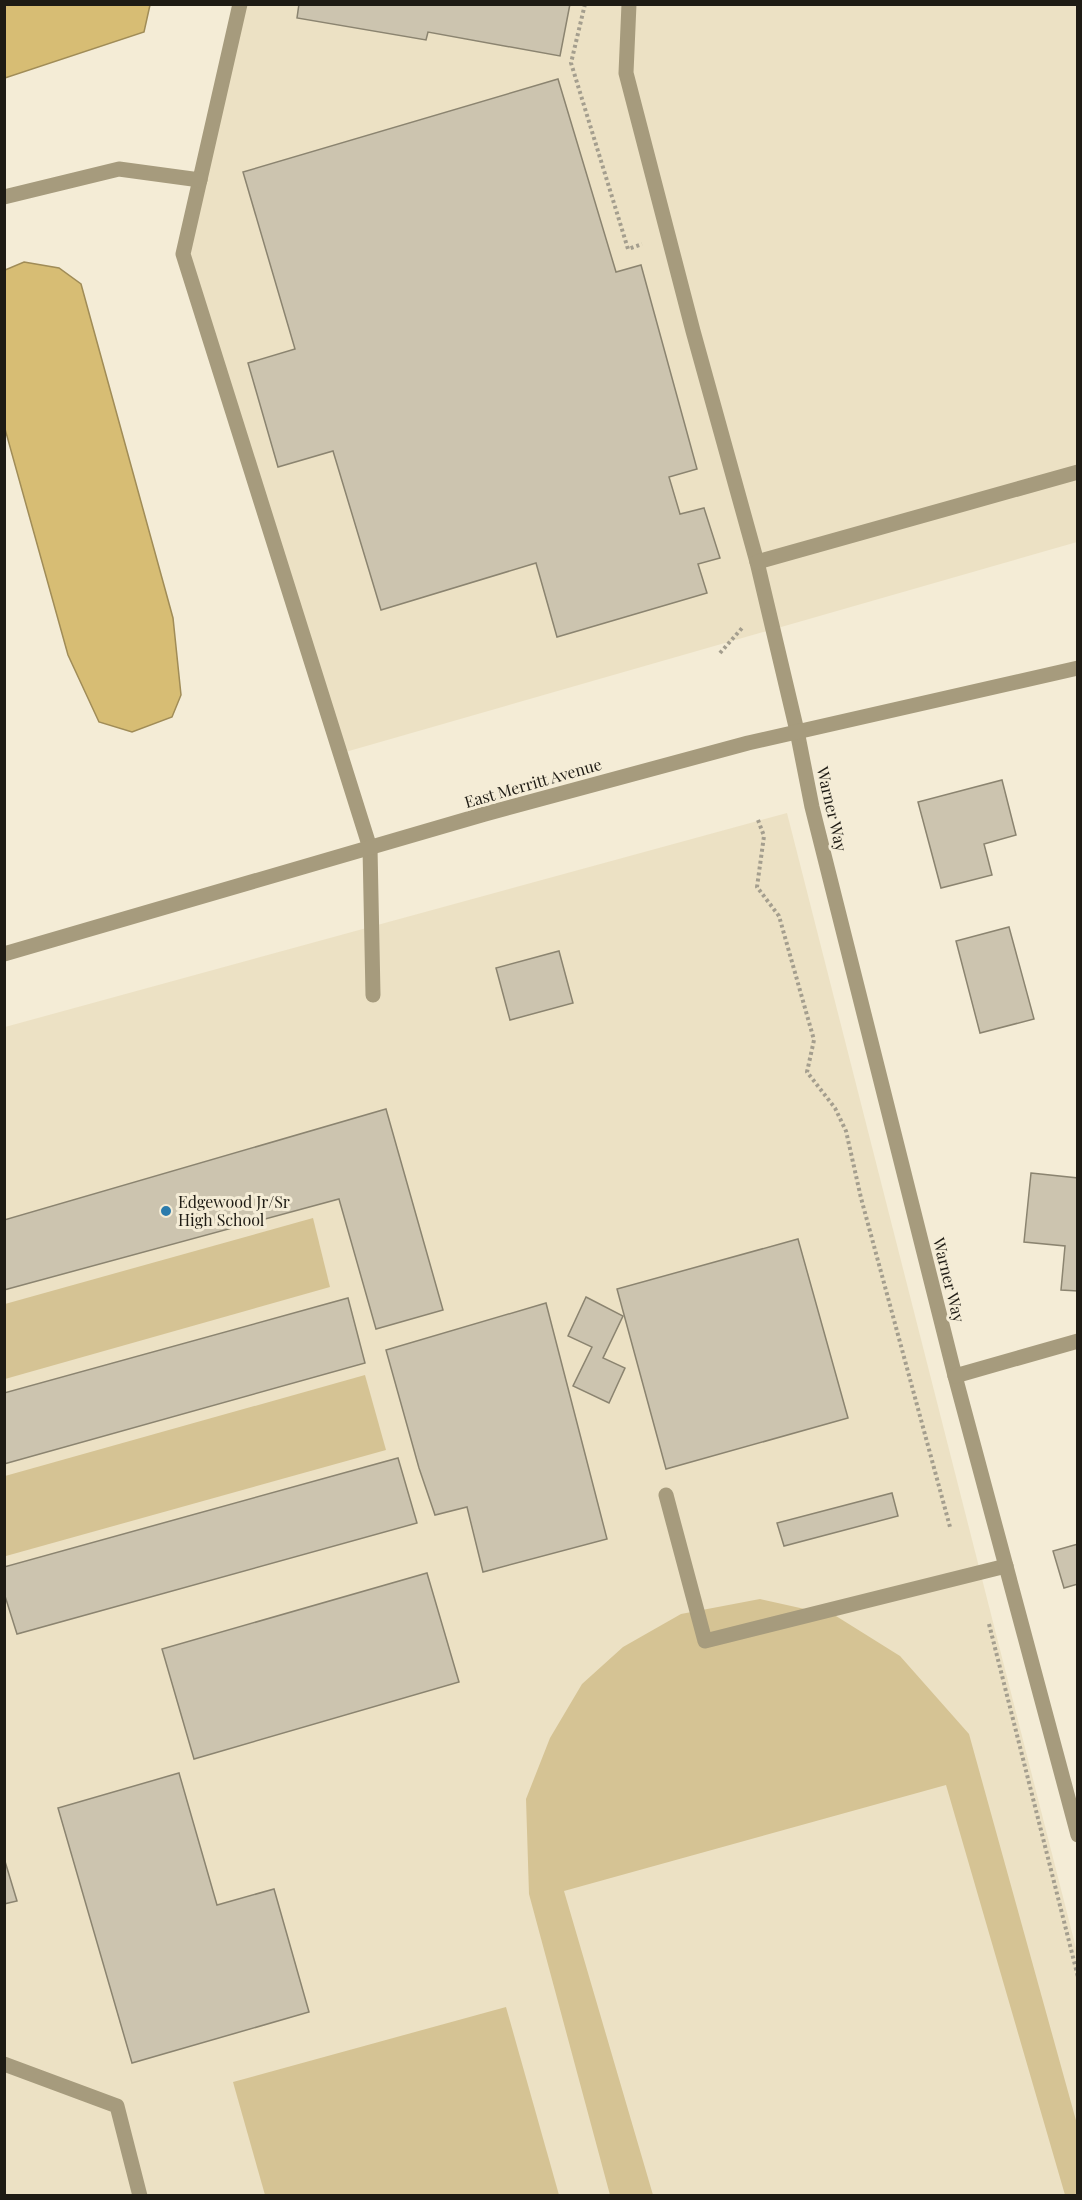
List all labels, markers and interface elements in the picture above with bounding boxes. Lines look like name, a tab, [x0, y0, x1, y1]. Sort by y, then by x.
street label: East Merritt Avenue	[462, 753, 604, 812]
street label: Warner Way	[812, 764, 852, 853]
place label: Edgewood Jr/Sr High School	[178, 1191, 290, 1230]
marker: Edgewood Jr/Sr High School	[159, 1204, 173, 1218]
street label: Warner Way	[929, 1235, 970, 1324]

